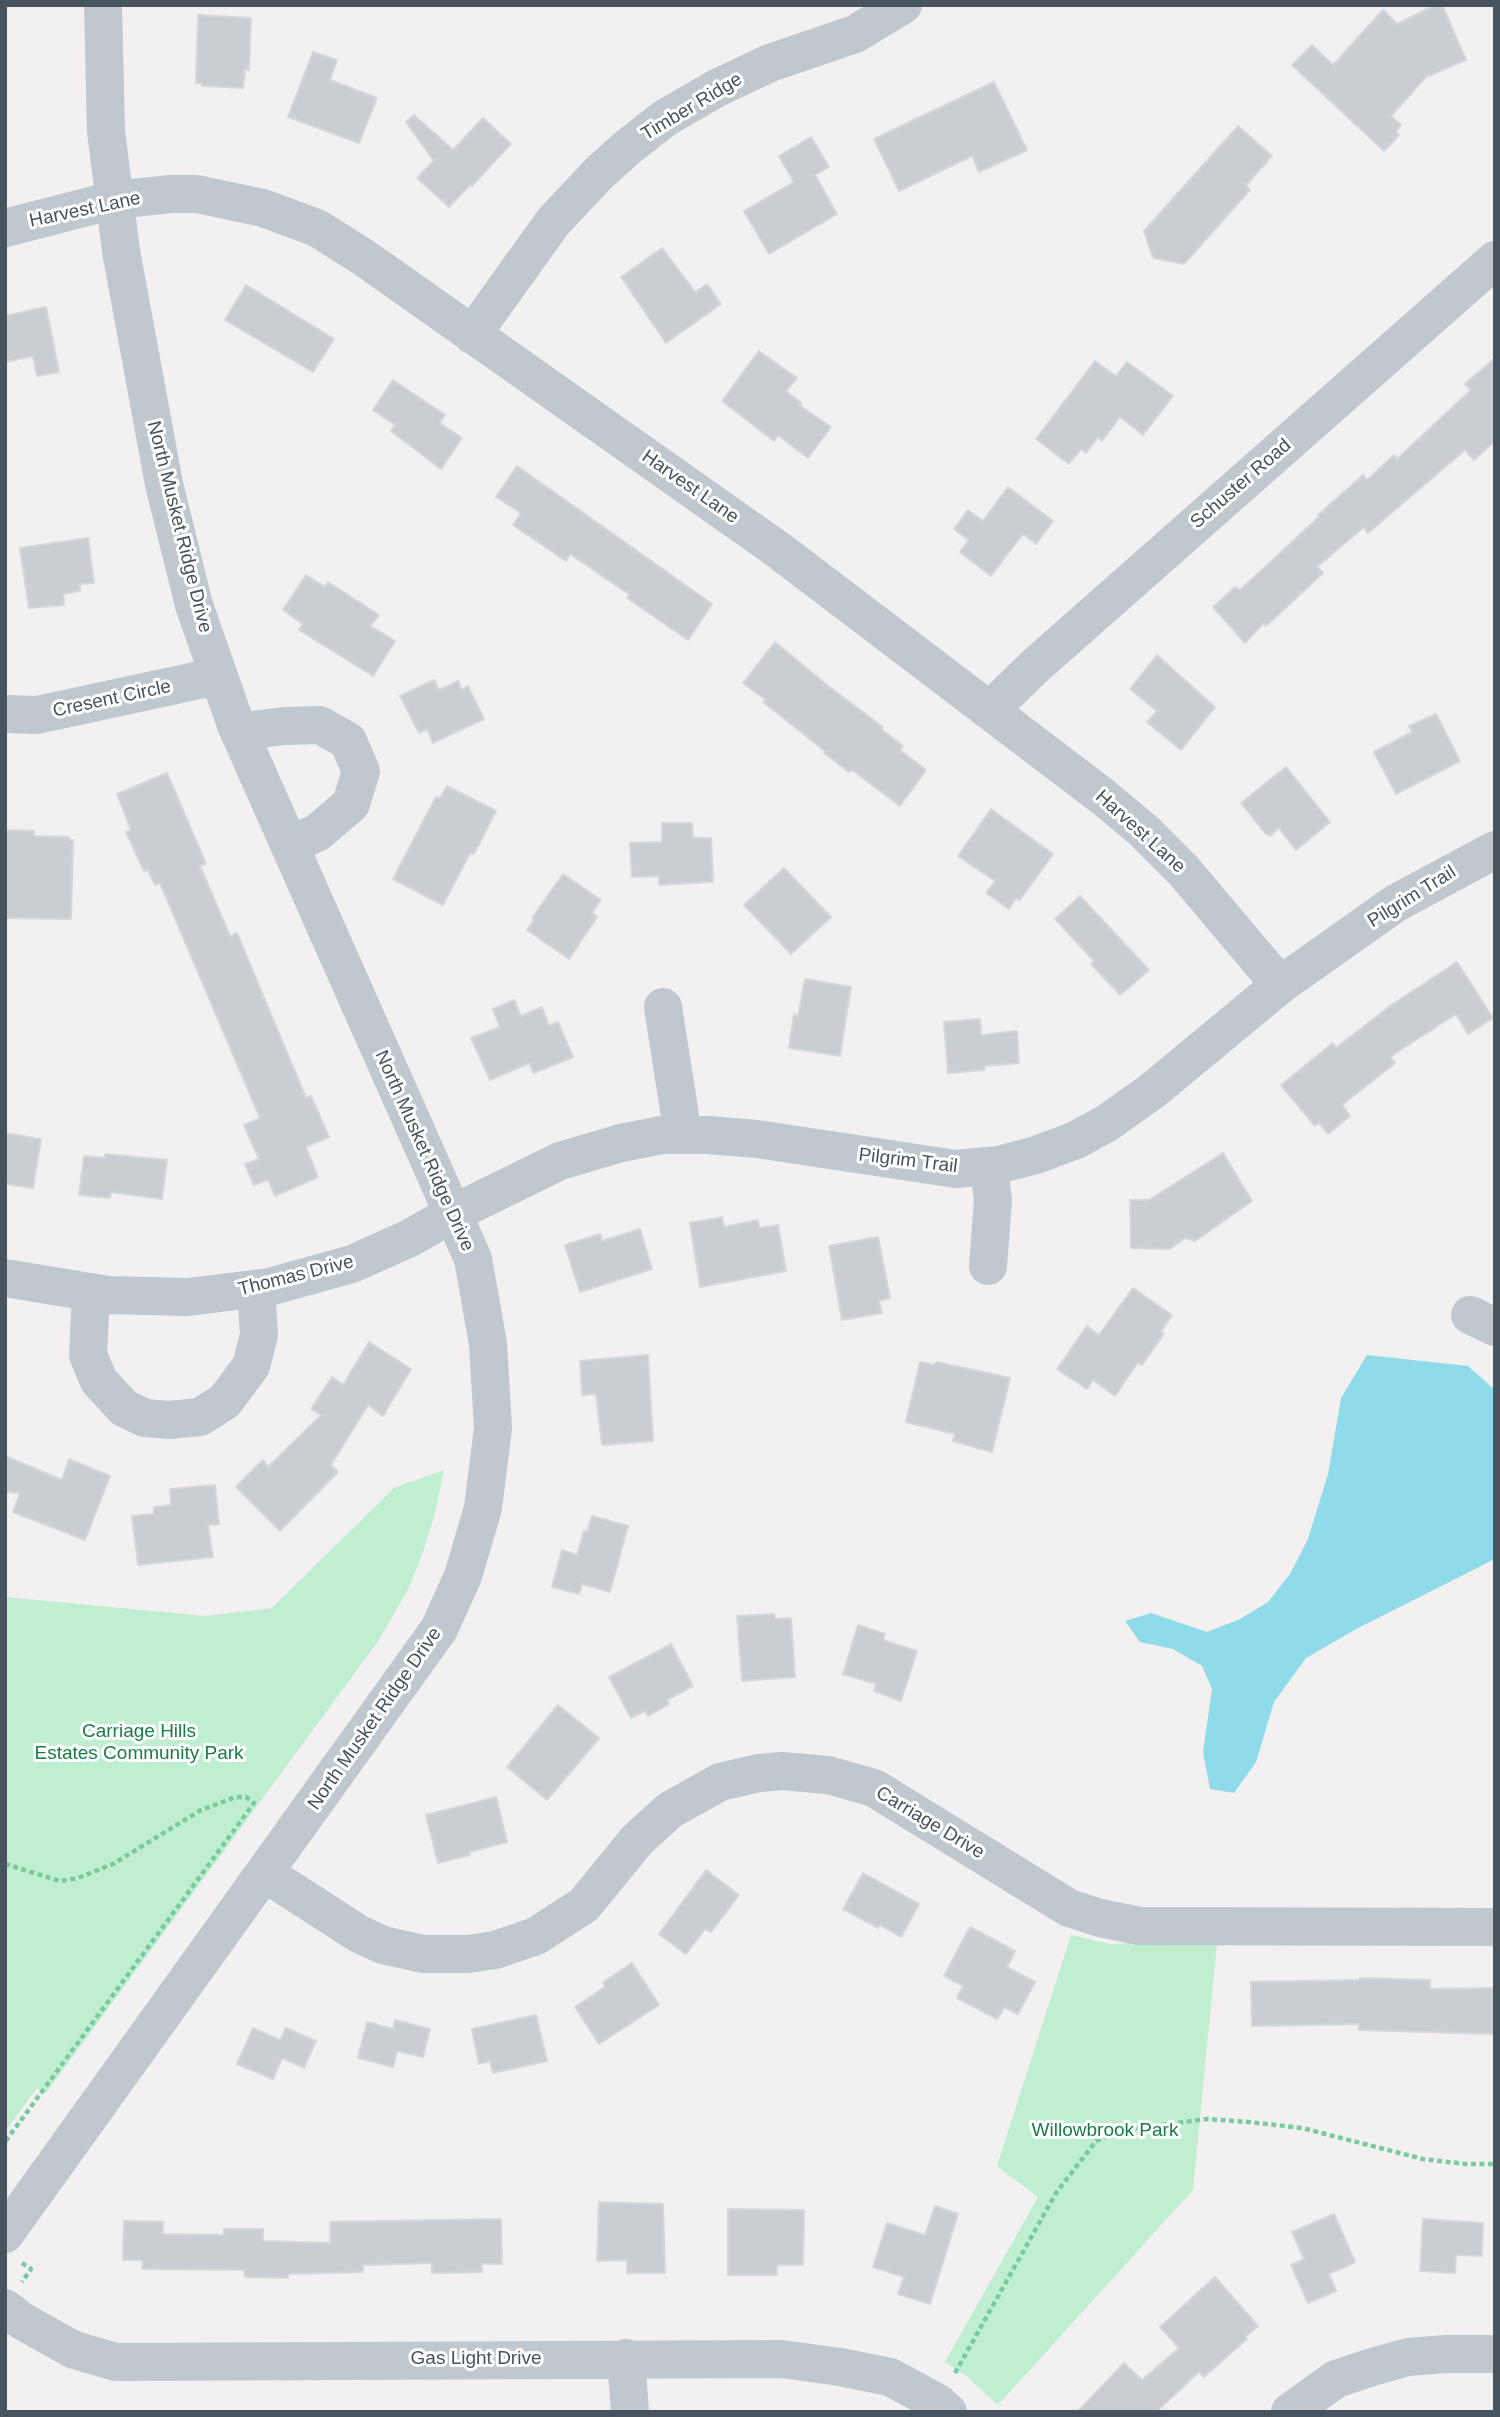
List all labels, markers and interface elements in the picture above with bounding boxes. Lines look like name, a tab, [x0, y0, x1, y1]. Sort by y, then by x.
street label: Timber Ridge	[638, 68, 746, 146]
street label: Harvest Lane	[27, 187, 143, 233]
street label: North Musket Ridge Drive	[142, 419, 216, 635]
street label: Schuster Road	[1186, 434, 1296, 534]
street label: Harvest Lane	[637, 445, 743, 529]
street label: Cresent Circle	[51, 675, 173, 723]
street label: Harvest Lane	[1090, 786, 1190, 878]
street label: Pilgrim Trail	[1364, 861, 1460, 933]
street label: North Musket Ridge Drive	[369, 1047, 479, 1255]
street label: Pilgrim Trail	[857, 1144, 959, 1178]
street label: Thomas Drive	[236, 1251, 356, 1301]
street label: North Musket Ridge Drive	[303, 1623, 447, 1815]
park label: Carriage Hills Estates Community Park	[34, 1721, 244, 1765]
street label: Carriage Drive	[872, 1782, 988, 1864]
park label: Willowbrook Park	[1032, 2120, 1178, 2142]
street label: Gas Light Drive	[411, 2348, 541, 2370]

